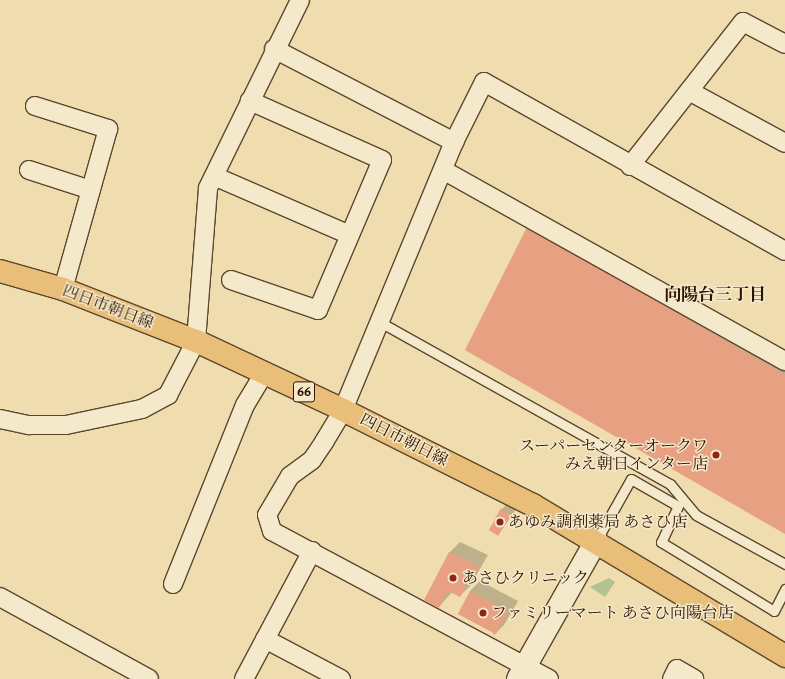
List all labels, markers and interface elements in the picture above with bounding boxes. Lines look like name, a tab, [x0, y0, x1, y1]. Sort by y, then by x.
street label: 四日市朝日線	[60, 281, 156, 333]
district label: 向陽台三丁目	[664, 285, 766, 305]
road number: 66	[292, 379, 316, 405]
street label: 四日市朝日線	[357, 410, 451, 470]
place label: スーパーセンターオークワ みえ朝日インター店	[517, 436, 708, 474]
marker: スーパーセンターオークワ みえ朝日インター店	[711, 450, 721, 460]
place label: あゆみ調剤薬局 あさひ店	[508, 512, 687, 532]
marker: あゆみ調剤薬局 あさひ店	[495, 517, 505, 527]
place label: あさひクリニック	[462, 568, 590, 588]
marker: あさひクリニック	[447, 572, 459, 584]
place label: ファミリーマート あさひ向陽台店	[491, 603, 734, 623]
marker: ファミリーマート あさひ向陽台店	[478, 608, 488, 618]

